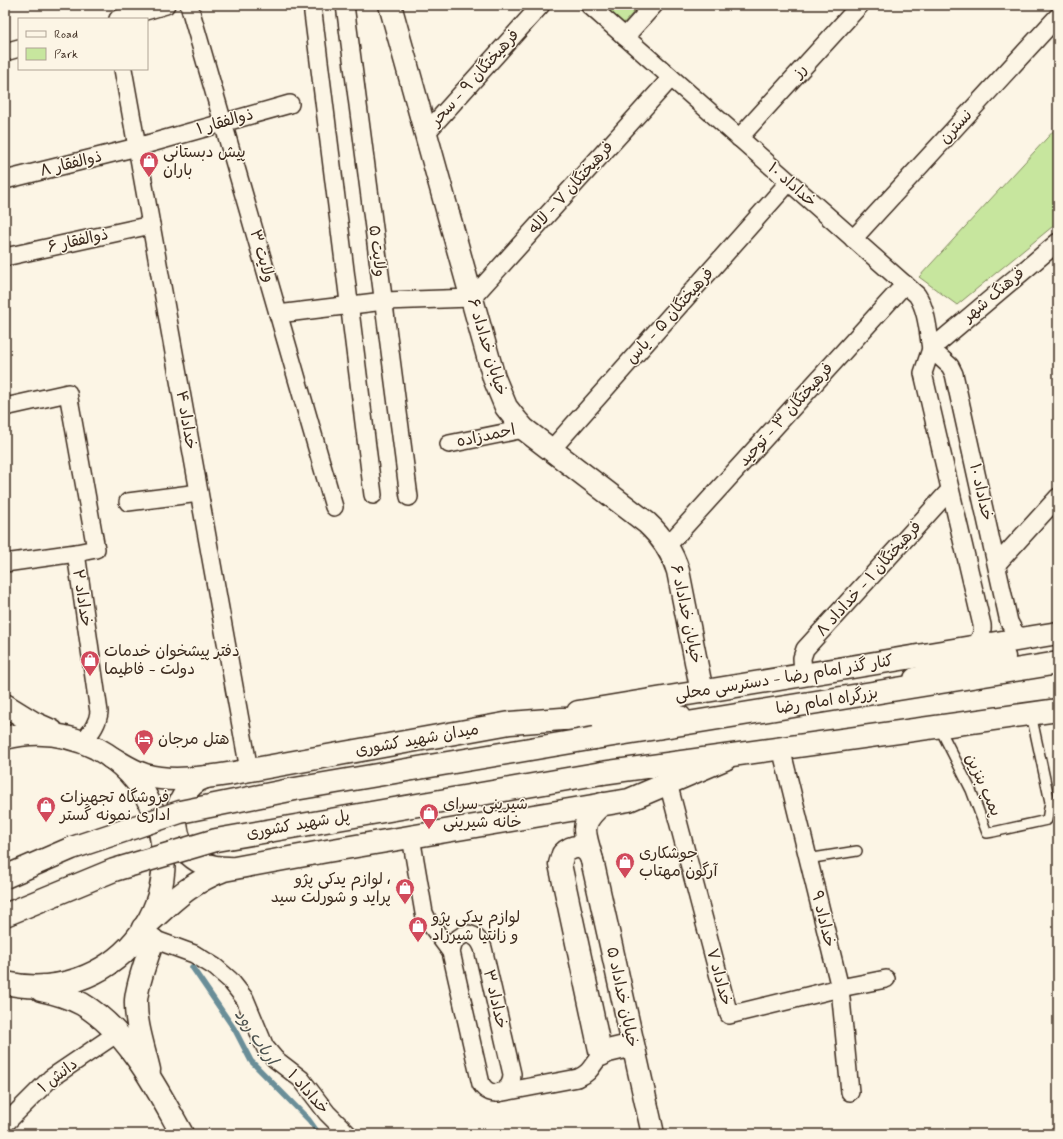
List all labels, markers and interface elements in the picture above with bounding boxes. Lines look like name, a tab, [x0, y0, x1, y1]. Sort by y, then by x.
legend	[18, 18, 148, 70]
street label: فرهیختگان ۹ - سحر	[424, 25, 524, 133]
text: Road	[54, 27, 78, 43]
text: Park	[54, 47, 78, 63]
street label: رز	[787, 59, 812, 84]
street label: ذوالفقار ۱	[194, 104, 256, 140]
street label: نسترن	[935, 105, 977, 149]
street label: فرهیختگان ۷ - لاله	[524, 137, 618, 239]
place label: پیش دبستانی باران	[163, 142, 246, 181]
street label: ذوالفقار ۸	[38, 146, 104, 182]
shop icon: پیش دبستانی باران	[138, 150, 160, 178]
street label: خداداد ۱۰	[763, 158, 821, 212]
street label: ذوالفقار ۶	[45, 224, 111, 258]
street label: ولایت ۵	[363, 224, 391, 278]
street label: ولایت ۳	[244, 227, 280, 285]
street label: فرهنگ شهر	[957, 263, 1029, 328]
street label: فرهیختگان ۵ - یاس	[621, 264, 719, 368]
street label: خیابان خداداد ۶	[462, 296, 512, 398]
street label: فرهیختگان ۳ - توحید	[734, 359, 838, 471]
street label: خداداد ۴	[171, 389, 201, 451]
street label: احمدزاده	[455, 420, 517, 452]
street label: خداداد ۱۰	[964, 461, 998, 523]
street label: فرهیختگان ۱ - خداداد ۸	[812, 517, 926, 641]
street label: خیابان خداداد ۶	[665, 563, 707, 665]
street label: خداداد ۲	[67, 568, 97, 628]
place label: دفتر پیشخوان خدمات دولت - فاطیما	[104, 641, 240, 680]
shop icon: دفتر پیشخوان خدمات دولت - فاطیما	[79, 649, 101, 677]
street label: کنار گذر امام رضا - دسترسی محلی	[673, 650, 895, 707]
street label: بزرگراه امام رضا	[774, 683, 880, 720]
street label: میدان شهید کشوری	[354, 719, 480, 761]
hotel icon: هتل مرجان	[133, 728, 155, 756]
place label: هتل مرجان	[158, 729, 230, 750]
street label: پمپ بنزین	[960, 750, 1006, 820]
place label: فروشگاه تجهیزات اداری نمونه گستر	[58, 787, 170, 826]
place label: شیرینی سرای خانه شیرینی	[443, 794, 528, 833]
shop icon: فروشگاه تجهیزات اداری نمونه گستر	[35, 795, 57, 823]
shop icon: شیرینی سرای خانه شیرینی	[418, 802, 440, 830]
street label: پل شهید کشوری	[245, 806, 351, 844]
place label: جوشکاری آرگون مهتاب	[639, 843, 718, 882]
shop icon: جوشکاری آرگون مهتاب	[614, 851, 636, 879]
place label: لوازم یدکی پژو ، پراید و شورلت سید	[271, 869, 391, 908]
shop icon: لوازم یدکی پژو ، پراید و شورلت سید	[394, 877, 416, 905]
street label: خداداد ۹	[806, 889, 840, 949]
place label: لوازم یدکی پژو و زانتیا شیرزاد	[430, 907, 520, 946]
shop icon: لوازم یدکی پژو و زانتیا شیرزاد	[407, 915, 429, 943]
street label: خیابان خداداد ۵	[601, 945, 643, 1049]
street label: خداداد ۷	[701, 946, 737, 1008]
street label: خداداد ۳	[478, 967, 512, 1031]
water label: ارباب رود	[229, 1005, 284, 1071]
street label: دانش ۱	[34, 1054, 82, 1098]
street label: خداداد ۱	[282, 1065, 334, 1119]

